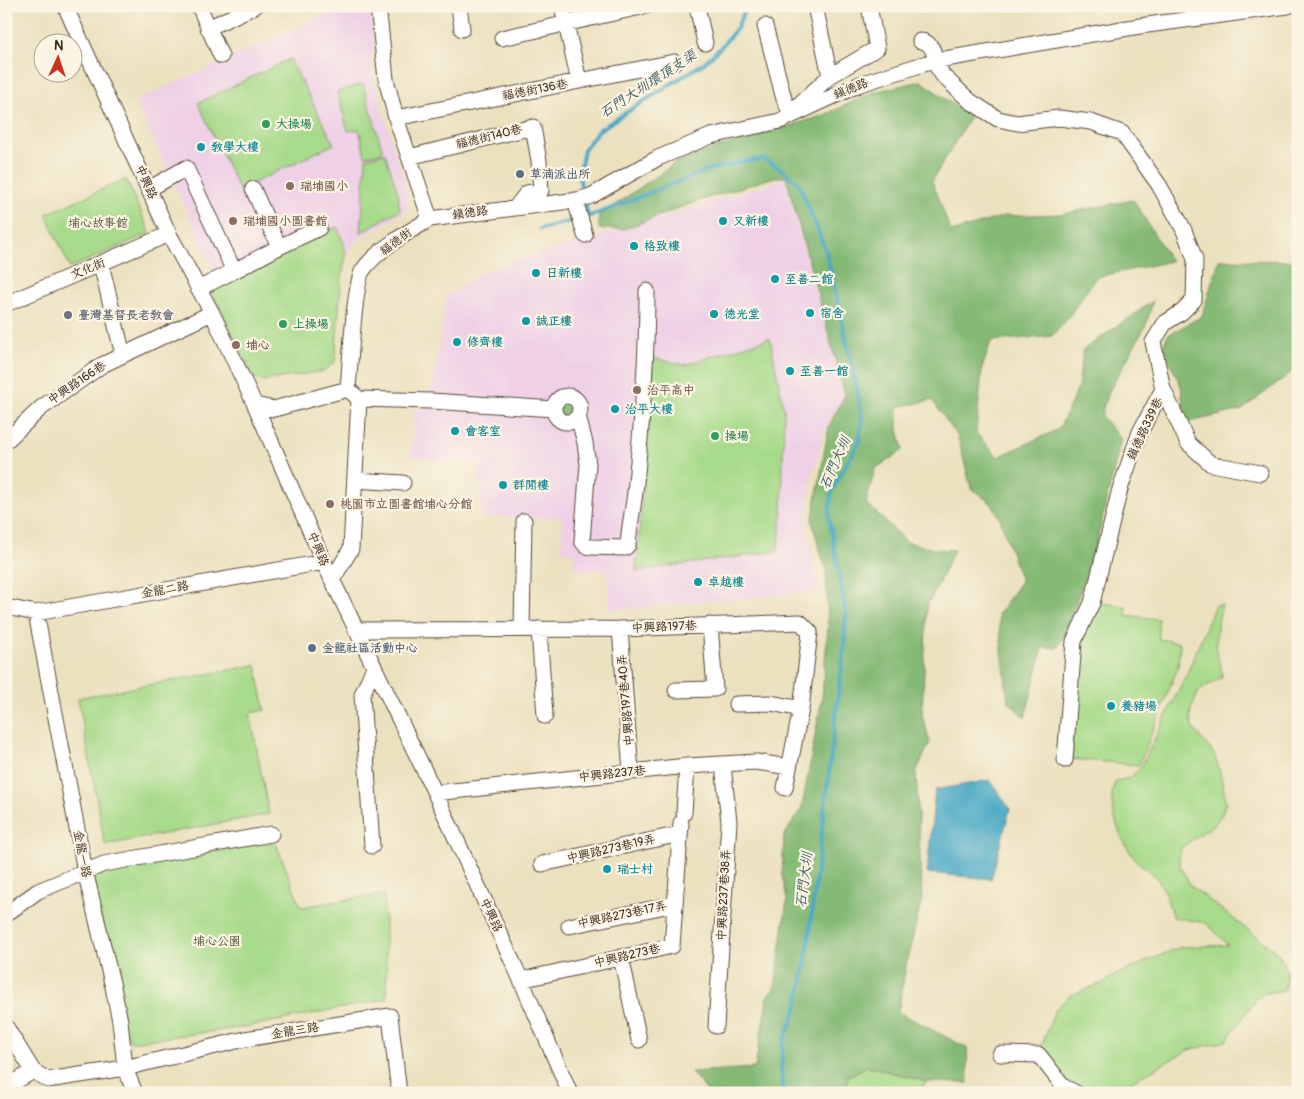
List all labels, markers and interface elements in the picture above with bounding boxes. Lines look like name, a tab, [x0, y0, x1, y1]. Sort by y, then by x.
north arrow	[32, 32, 82, 82]
text: N	[53, 37, 64, 54]
water label: 石門大圳環頂支渠	[596, 46, 700, 122]
street label: 鎮德路	[831, 75, 871, 103]
street label: 福德街136巷	[501, 76, 569, 104]
place label: 大操場	[276, 117, 312, 132]
marker: 大操場	[260, 118, 272, 130]
street label: 福德街140巷	[454, 122, 524, 152]
place label: 教學大樓	[211, 140, 259, 155]
marker: 教學大樓	[195, 141, 207, 153]
street label: 中興路	[132, 162, 160, 202]
place label: 草湳派出所	[530, 167, 591, 182]
marker: 草湳派出所	[514, 168, 526, 180]
place label: 瑞埔國小	[300, 179, 348, 194]
marker: 瑞埔國小	[284, 180, 296, 192]
street label: 鎮德路	[451, 203, 489, 223]
place label: 瑞埔國小圖書館	[243, 214, 328, 229]
place label: 又新樓	[733, 214, 769, 229]
marker: 瑞埔國小圖書館	[227, 215, 239, 227]
marker: 又新樓	[717, 215, 729, 227]
park label: 埔心故事館	[68, 216, 128, 231]
street label: 福德街	[377, 225, 415, 259]
place label: 格致樓	[644, 239, 680, 254]
marker: 格致樓	[628, 240, 640, 252]
street label: 文化街	[68, 255, 108, 283]
place label: 日新樓	[546, 266, 582, 281]
marker: 日新樓	[530, 267, 542, 279]
place label: 至善二館	[785, 272, 834, 287]
marker: 至善二館	[769, 273, 781, 285]
place label: 宿舍	[820, 306, 844, 321]
place label: 德光堂	[724, 307, 760, 322]
marker: 宿舍	[804, 307, 816, 319]
place label: 臺灣基督長老教會	[78, 308, 174, 323]
marker: 德光堂	[708, 308, 720, 320]
marker: 臺灣基督長老教會	[62, 309, 74, 321]
place label: 誠正樓	[536, 314, 572, 329]
marker: 誠正樓	[520, 315, 532, 327]
place label: 上操場	[293, 317, 329, 332]
marker: 上操場	[277, 318, 289, 330]
place label: 修齊樓	[467, 335, 503, 350]
marker: 修齊樓	[451, 336, 463, 348]
place label: 埔心	[246, 338, 270, 353]
marker: 埔心	[230, 339, 242, 351]
street label: 中興路166巷	[45, 358, 109, 408]
place label: 至善一館	[800, 364, 849, 379]
marker: 至善一館	[784, 365, 796, 377]
place label: 治平高中	[647, 383, 695, 398]
marker: 治平高中	[631, 384, 643, 396]
street label: 鎮德路339巷	[1124, 395, 1166, 463]
place label: 治平大樓	[625, 402, 673, 417]
marker: 治平大樓	[609, 403, 621, 415]
place label: 會客室	[465, 424, 501, 439]
marker: 會客室	[449, 425, 461, 437]
place label: 操場	[725, 429, 749, 444]
marker: 操場	[709, 430, 721, 442]
water label: 石門大圳	[816, 432, 855, 492]
place label: 群閒樓	[513, 478, 549, 493]
marker: 群閒樓	[497, 479, 509, 491]
place label: 桃園市立圖書館埔心分館	[340, 497, 473, 512]
marker: 桃園市立圖書館埔心分館	[324, 498, 336, 510]
street label: 中興路	[304, 529, 332, 569]
place label: 卓越樓	[708, 575, 744, 590]
marker: 卓越樓	[692, 576, 704, 588]
street label: 金龍二路	[140, 578, 190, 602]
street label: 中興路197巷	[631, 618, 697, 636]
place label: 金龍社區活動中心	[322, 641, 418, 656]
marker: 金龍社區活動中心	[306, 642, 318, 654]
street label: 中興路197巷40弄	[615, 653, 637, 747]
place label: 養豬場	[1121, 699, 1157, 714]
marker: 養豬場	[1105, 700, 1117, 712]
street label: 中興路237巷	[578, 763, 646, 785]
street label: 金龍一路	[70, 829, 94, 879]
street label: 中興路273巷19弄	[565, 831, 657, 867]
street label: 中興路237巷38弄	[714, 849, 734, 941]
water label: 石門大圳	[792, 849, 816, 909]
place label: 瑞士村	[617, 862, 653, 877]
marker: 瑞士村	[601, 863, 613, 875]
street label: 中興路	[477, 896, 505, 934]
street label: 中興路273巷17弄	[576, 898, 668, 932]
park label: 埔心公園	[193, 934, 241, 949]
street label: 中興路273巷	[592, 941, 662, 971]
street label: 金龍三路	[270, 1020, 320, 1042]

